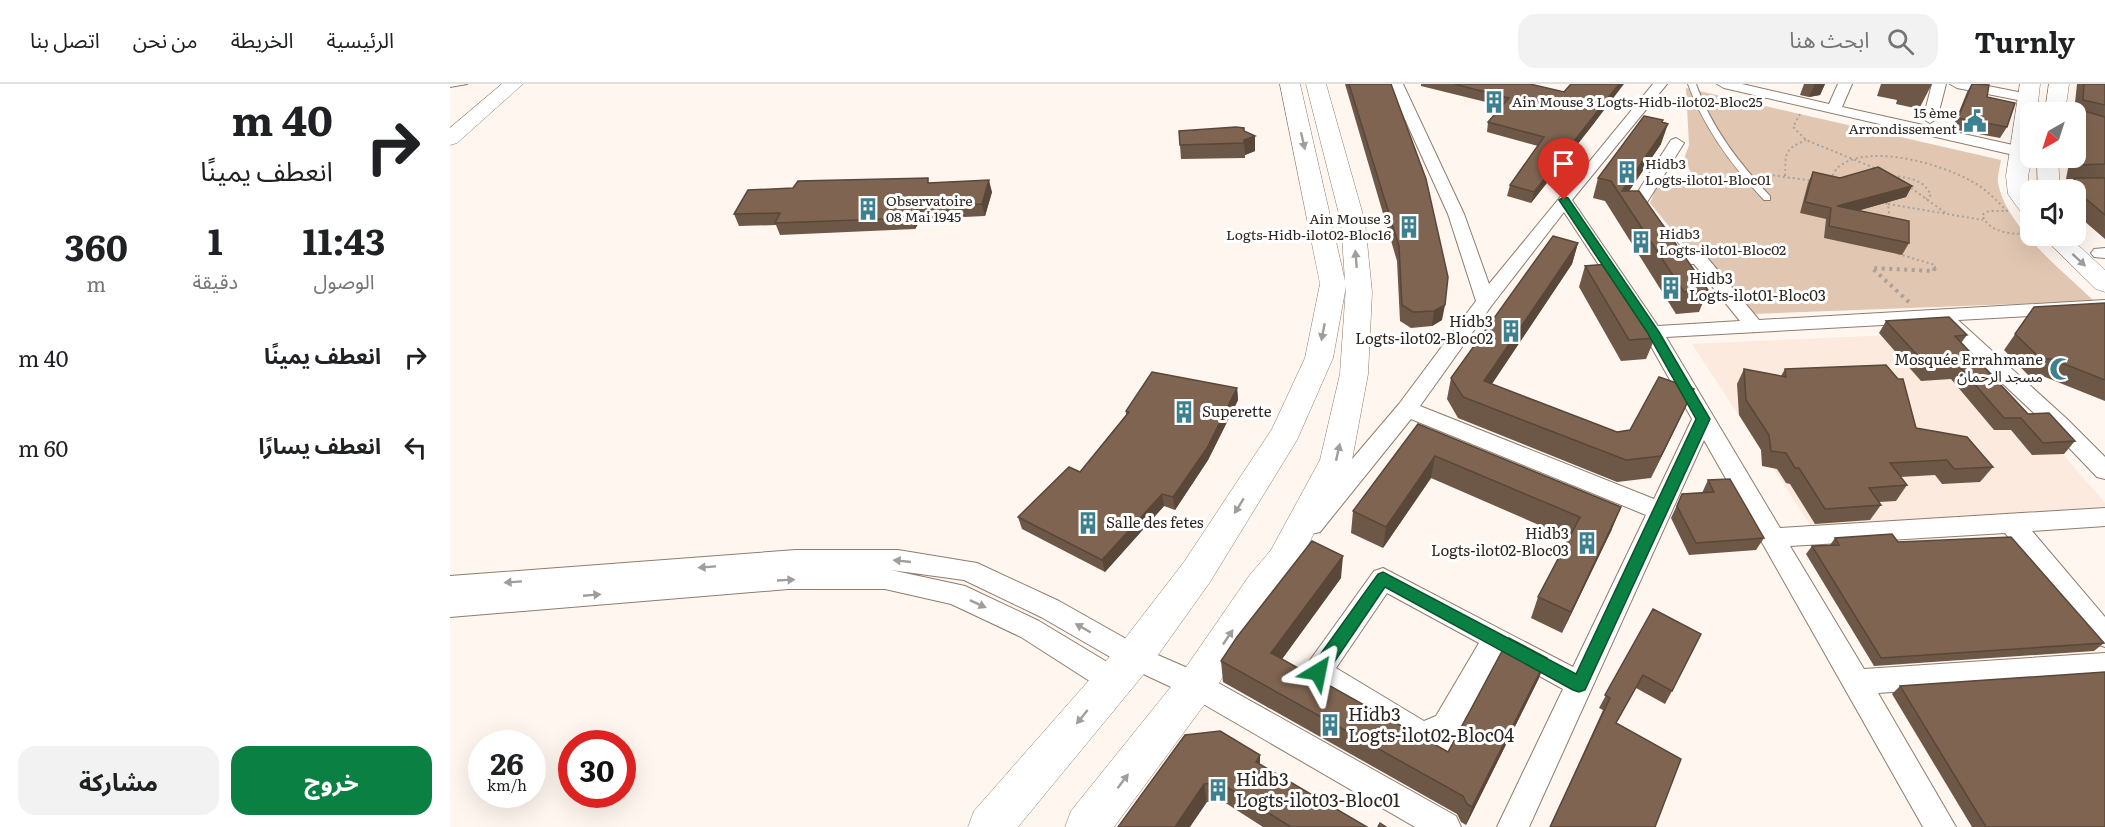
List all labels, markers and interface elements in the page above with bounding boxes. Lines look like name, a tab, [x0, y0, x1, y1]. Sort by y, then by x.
search box	[1518, 14, 1938, 68]
text: Turnly	[1974, 20, 2075, 62]
text: ابحث هنا	[1789, 22, 1869, 55]
text: اتصل بنا	[30, 23, 100, 54]
text: من نحن	[133, 23, 198, 54]
text: الخريطة	[231, 23, 294, 54]
text: الرئيسية	[327, 23, 394, 54]
icon: search	[1884, 25, 1917, 58]
text: 40 m	[232, 87, 333, 149]
building icon: Ain Mouse 3 Logts-Hidb-ilot02-Bloc25	[1481, 89, 1507, 115]
place label: Ain Mouse 3 Logts-Hidb-ilot02-Bloc25	[1512, 91, 1763, 111]
place label: 15 ème Arrondissement	[1849, 102, 1957, 138]
north arrow	[2020, 102, 2086, 168]
map controls	[2020, 102, 2086, 246]
icon: right	[354, 108, 432, 186]
public building icon: 15 ème Arrondissement	[1962, 108, 1988, 134]
one-way arrow	[1299, 132, 1308, 151]
pin	[1538, 138, 1589, 200]
icon: arrive	[1547, 147, 1580, 180]
text: انعطف يمينًا	[200, 149, 333, 189]
place label: Hidb3 Logts-ilot01-Bloc01	[1645, 153, 1771, 189]
building icon: Hidb3 Logts-ilot01-Bloc01	[1614, 159, 1640, 185]
button: sound	[2020, 180, 2086, 246]
place label: Observatoire 08 Mai 1945	[886, 190, 972, 226]
building icon: Observatoire 08 Mai 1945	[855, 196, 881, 222]
place label: Ain Mouse 3 Logts-Hidb-ilot02-Bloc16	[1226, 208, 1391, 244]
text: 1	[208, 213, 223, 266]
text: 11:43	[303, 213, 385, 266]
building icon: Ain Mouse 3 Logts-Hidb-ilot02-Bloc16	[1396, 214, 1422, 240]
text: 360	[65, 219, 128, 272]
place label: Hidb3 Logts-ilot01-Bloc02	[1659, 223, 1786, 259]
building icon: Hidb3 Logts-ilot01-Bloc02	[1628, 229, 1654, 255]
one-way arrow	[1352, 249, 1361, 268]
one-way arrow	[2072, 252, 2086, 266]
text: دقيقة	[192, 265, 238, 295]
text: الوصول	[314, 265, 374, 295]
place label: Hidb3 Logts-ilot01-Bloc03	[1689, 266, 1826, 306]
text: m	[87, 268, 106, 298]
building icon: Hidb3 Logts-ilot01-Bloc03	[1658, 275, 1684, 301]
place label: Hidb3 Logts-ilot02-Bloc02	[1355, 309, 1493, 349]
building icon: Hidb3 Logts-ilot02-Bloc02	[1498, 318, 1524, 344]
one-way arrow	[1319, 323, 1328, 342]
text: انعطف يمينًا	[264, 338, 381, 371]
text: 40 m	[18, 341, 69, 374]
icon: right	[399, 341, 432, 374]
place label: Mosquée Errahmane مسجد الرحمان	[1894, 347, 2043, 387]
mosque icon: Mosquée Errahmane مسجد الرحمان	[2048, 356, 2074, 382]
building icon: Superette	[1171, 399, 1197, 425]
place label: Superette	[1202, 399, 1272, 422]
text: انعطف يسارًا	[258, 428, 381, 461]
text: 60 m	[18, 431, 68, 464]
icon: left	[399, 431, 432, 464]
one-way arrow	[1333, 442, 1343, 461]
one-way arrow	[1234, 498, 1245, 514]
building icon: Salle des fetes	[1075, 510, 1101, 536]
place label: Salle des fetes	[1106, 510, 1204, 533]
place label: Hidb3 Logts-ilot02-Bloc03	[1431, 521, 1569, 561]
building icon: Hidb3 Logts-ilot02-Bloc03	[1574, 530, 1600, 556]
one-way arrow	[893, 556, 912, 566]
one-way arrow	[698, 562, 717, 571]
one-way arrow	[777, 575, 796, 584]
one-way arrow	[504, 577, 523, 587]
one-way arrow	[583, 590, 602, 600]
one-way arrow	[969, 600, 986, 609]
one-way arrow	[1075, 622, 1091, 633]
one-way arrow	[1223, 628, 1234, 645]
position arrow	[1286, 640, 1350, 704]
place label: Hidb3 Logts-ilot02-Bloc04	[1348, 700, 1514, 748]
one-way arrow	[1077, 710, 1089, 725]
building icon: Hidb3 Logts-ilot02-Bloc04	[1317, 712, 1343, 738]
speed limit sign: 30	[558, 730, 636, 808]
text: 26	[490, 740, 524, 784]
button: مشاركة	[18, 746, 219, 815]
button: خروج	[231, 746, 432, 815]
place label: Hidb3 Logts-ilot03-Bloc01	[1236, 765, 1400, 813]
text: km/h	[487, 773, 527, 796]
one-way arrow	[1116, 773, 1128, 788]
building icon: Hidb3 Logts-ilot03-Bloc01	[1205, 777, 1231, 803]

